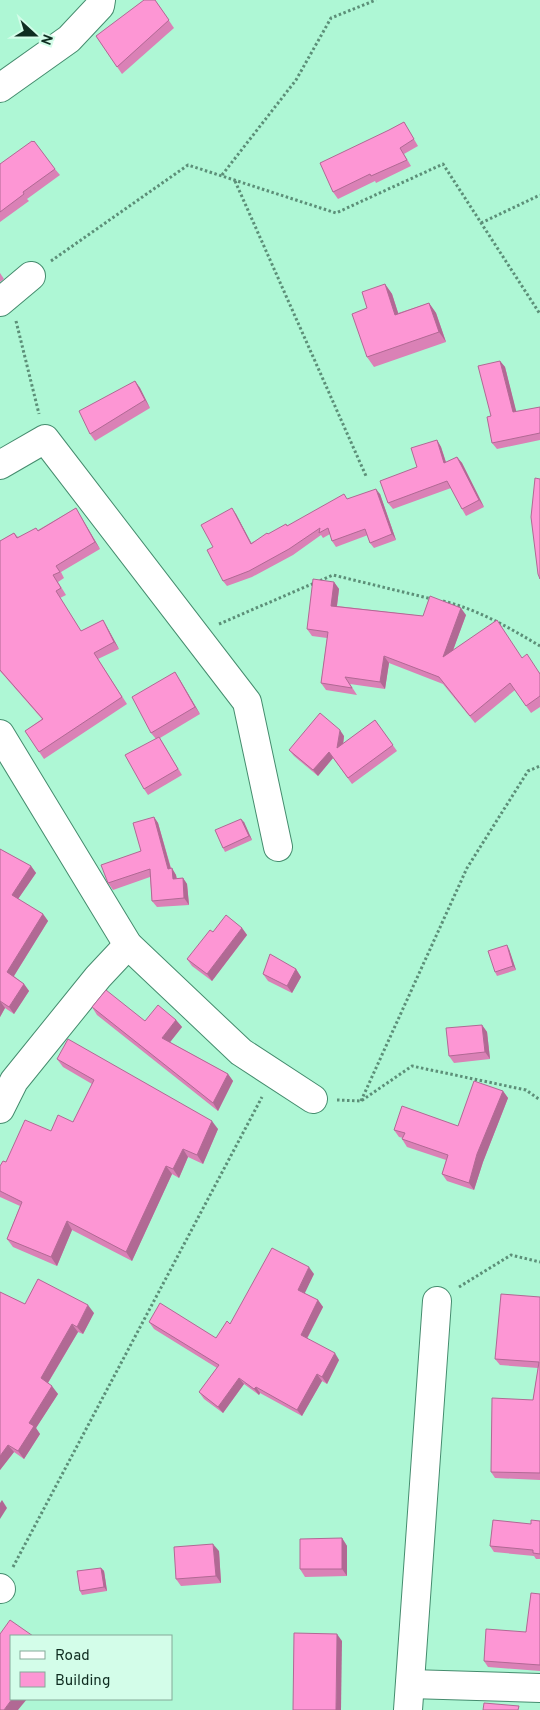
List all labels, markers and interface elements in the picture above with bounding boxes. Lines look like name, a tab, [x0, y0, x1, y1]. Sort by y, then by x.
north arrow	[10, 10, 60, 60]
text: N	[36, 31, 55, 47]
legend	[10, 1635, 172, 1700]
text: Road	[55, 1647, 90, 1666]
text: Building	[55, 1672, 110, 1691]

